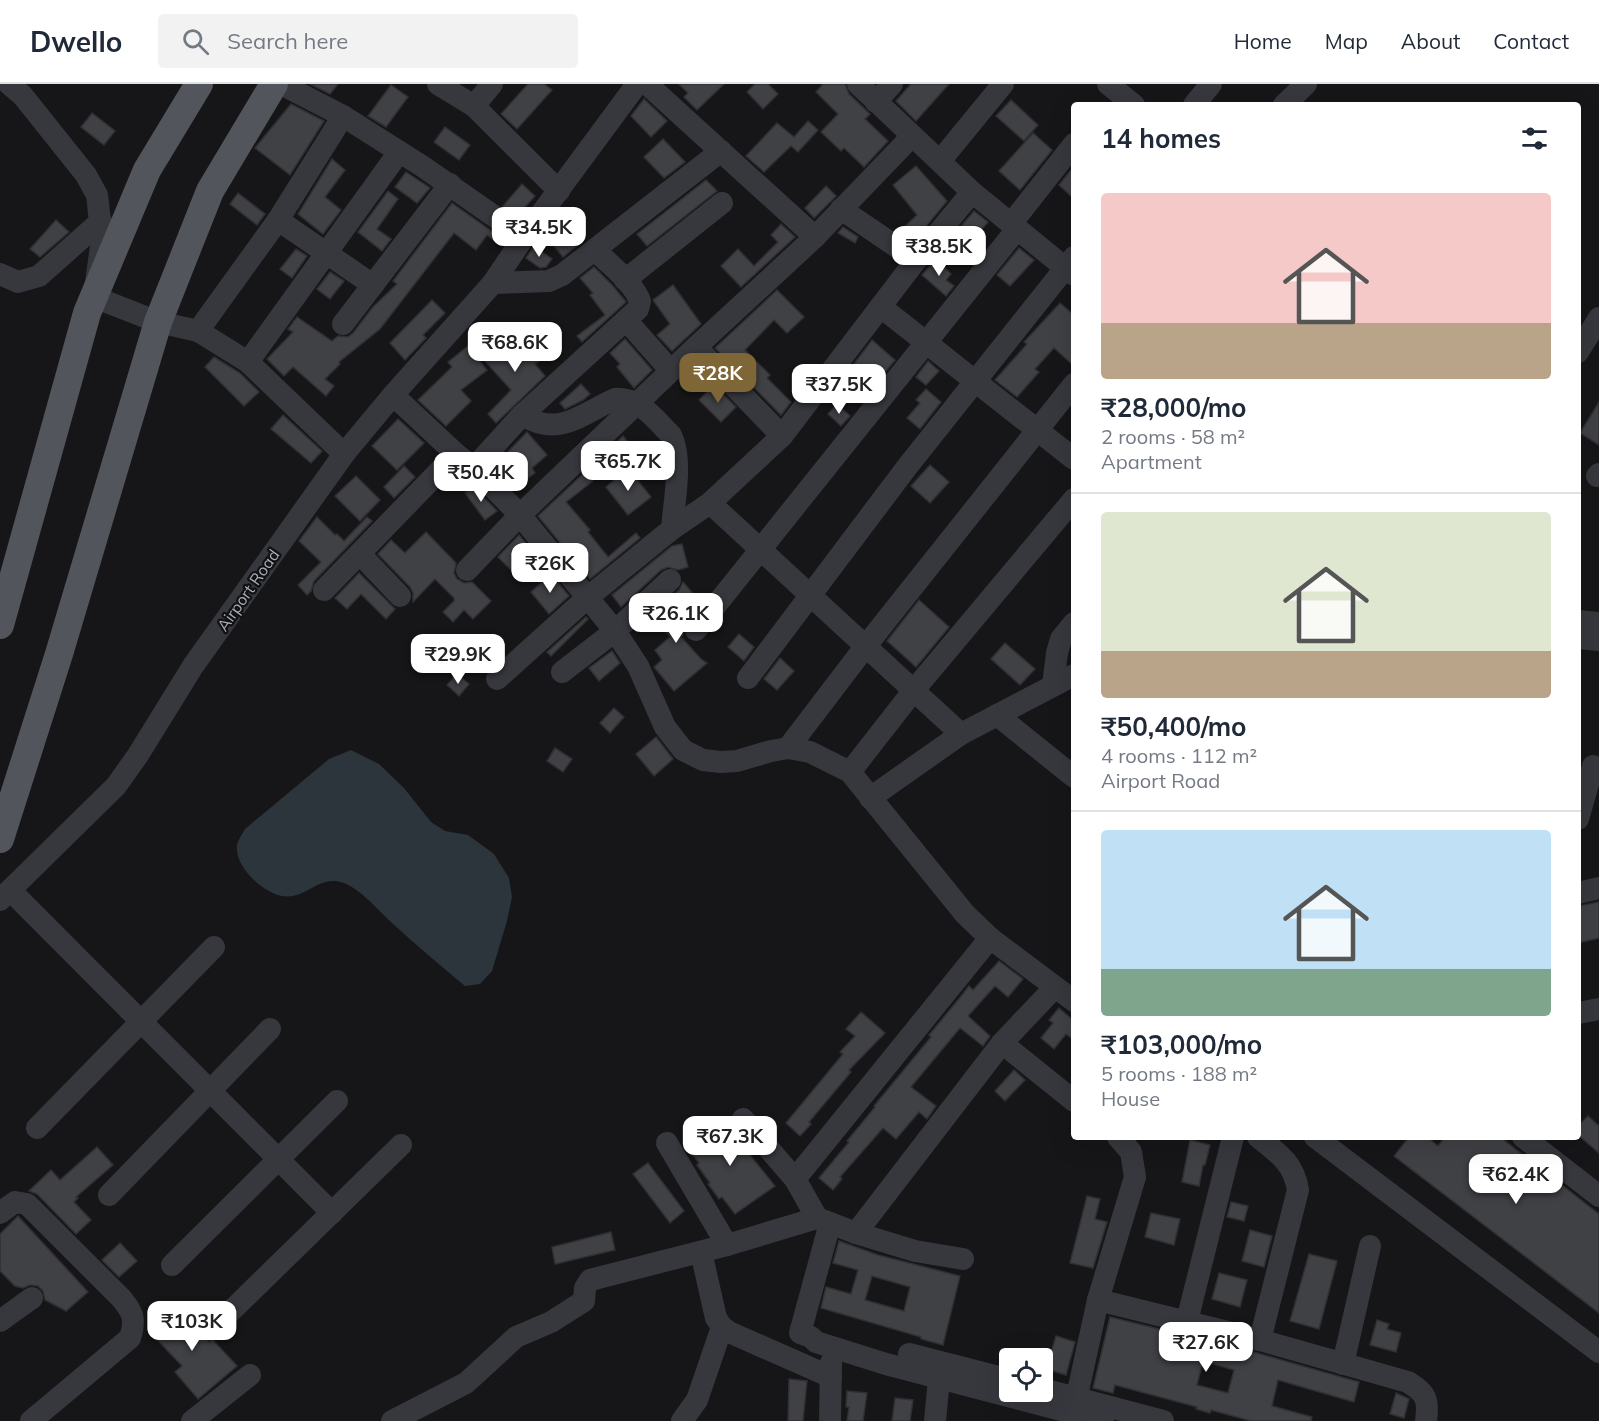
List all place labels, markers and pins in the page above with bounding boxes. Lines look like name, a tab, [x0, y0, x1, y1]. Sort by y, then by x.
pin: ₹34.5K	[490, 207, 588, 258]
pin: ₹38.5K	[890, 226, 988, 277]
pin: ₹68.6K	[466, 322, 564, 373]
pin: ₹28K	[682, 353, 754, 404]
pin: ₹37.5K	[790, 364, 888, 415]
pin: ₹65.7K	[579, 441, 677, 492]
pin: ₹50.4K	[432, 452, 530, 503]
pin: ₹26K	[514, 543, 586, 594]
pin: ₹26.1K	[627, 593, 725, 644]
pin: ₹29.9K	[409, 634, 507, 685]
pin: ₹67.3K	[681, 1116, 779, 1167]
pin: ₹62.4K	[1467, 1154, 1565, 1205]
pin: ₹103K	[150, 1301, 234, 1352]
pin: ₹27.6K	[1157, 1322, 1255, 1373]

